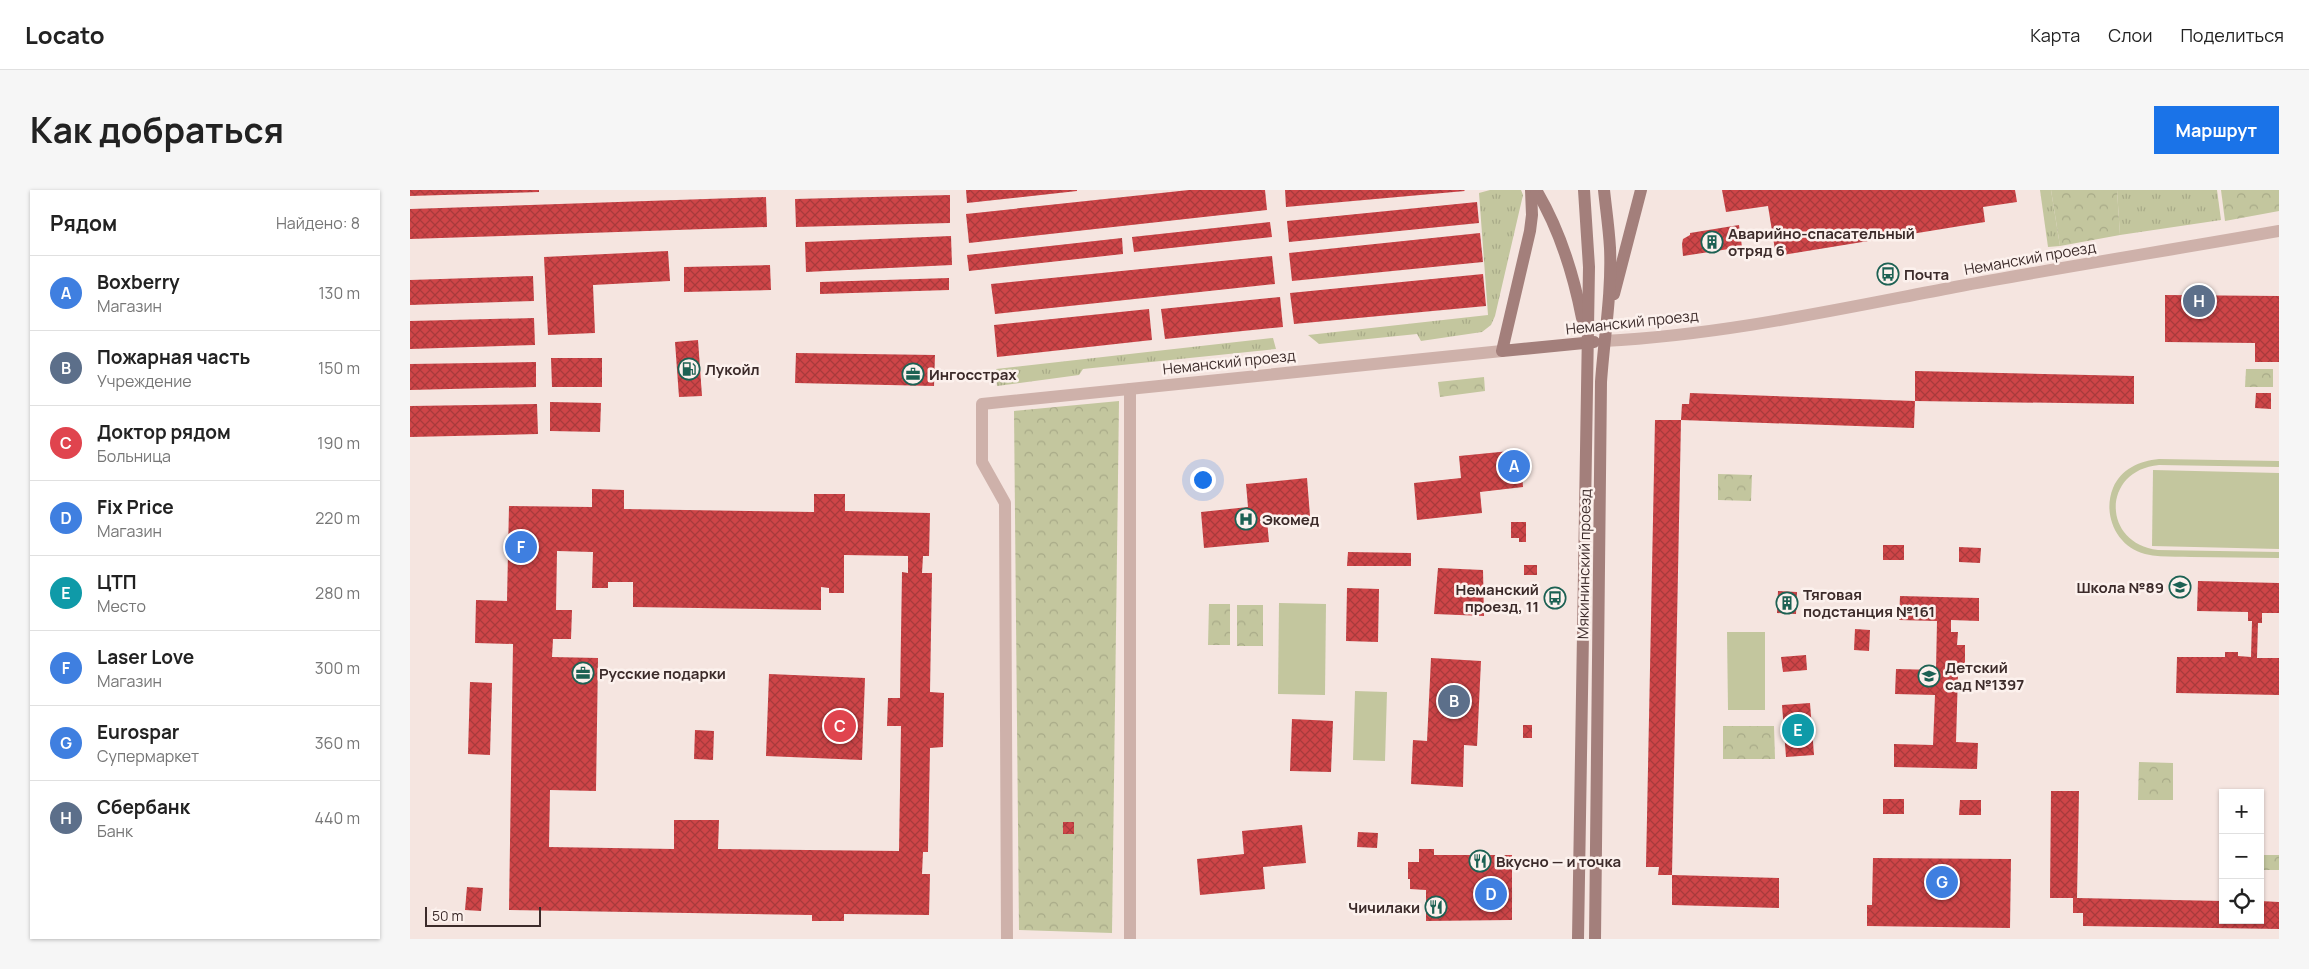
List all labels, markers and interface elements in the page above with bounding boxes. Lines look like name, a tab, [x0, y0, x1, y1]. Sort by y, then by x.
text: Locato	[25, 18, 105, 51]
text: Карта	[2030, 23, 2080, 47]
text: Слои	[2108, 23, 2152, 47]
text: Поделиться	[2180, 23, 2284, 47]
text: Как добраться	[30, 106, 284, 154]
button: Маршрут	[2154, 106, 2279, 154]
text: Рядом	[50, 209, 117, 237]
text: Найдено: 8	[276, 212, 360, 234]
place label: Аварийно-спасательный отряд 6	[1728, 223, 1915, 261]
building icon: Аварийно-спасательный отряд 6	[1700, 230, 1724, 254]
street label: Неманский проезд	[1962, 236, 2098, 280]
bus stop icon: Почта	[1876, 262, 1900, 286]
place label: Почта	[1904, 264, 1949, 285]
text: Boxberry	[97, 269, 180, 295]
text: A	[61, 282, 71, 304]
text: 130 m	[318, 282, 360, 304]
pin: H	[2183, 282, 2215, 320]
text: Магазин	[97, 295, 162, 317]
street label: Неманский проезд	[1565, 305, 1700, 339]
text: Пожарная часть	[97, 344, 250, 370]
street label: Неманский проезд	[1162, 345, 1297, 379]
text: B	[61, 357, 71, 379]
text: 150 m	[318, 357, 360, 379]
fuel station icon: Лукойл	[677, 357, 701, 381]
place label: Лукойл	[705, 359, 760, 380]
office icon: Ингосстрах	[901, 362, 925, 386]
place label: Ингосстрах	[929, 364, 1017, 385]
text: Учреждение	[97, 370, 192, 392]
text: Доктор рядом	[97, 419, 231, 445]
text: C	[60, 432, 72, 454]
text: 190 m	[317, 432, 360, 454]
text: Больница	[97, 445, 171, 467]
pin: A	[1498, 447, 1530, 485]
your location	[1190, 467, 1216, 493]
street label: Мякининский проезд	[1572, 489, 1596, 639]
text: Fix Price	[97, 494, 174, 520]
text: D	[60, 507, 72, 529]
text: 220 m	[315, 507, 360, 529]
hospital icon: Экомед	[1234, 507, 1258, 531]
place label: Экомед	[1262, 509, 1320, 530]
text: Магазин	[97, 520, 162, 542]
pin: F	[505, 528, 537, 566]
text: ЦТП	[97, 569, 137, 595]
school or university icon: Школа №89	[2168, 575, 2192, 599]
place label: Школа №89	[2076, 577, 2164, 598]
place label: Неманский проезд, 11	[1456, 579, 1539, 617]
text: E	[61, 582, 71, 604]
text: 280 m	[315, 582, 360, 604]
place label: Тяговая подстанция №161	[1803, 584, 1935, 622]
bus stop icon: Неманский проезд, 11	[1543, 586, 1567, 610]
building icon: Тяговая подстанция №161	[1775, 591, 1799, 615]
text: Место	[97, 595, 146, 617]
text: Laser Love	[97, 644, 194, 670]
text: F	[62, 657, 70, 679]
text: 300 m	[315, 657, 360, 679]
place label: Детский сад №1397	[1945, 657, 2024, 695]
office icon: Русские подарки	[571, 661, 595, 685]
place label: Русские подарки	[599, 663, 726, 684]
school or university icon: Детский сад №1397	[1917, 664, 1941, 688]
text: Магазин	[97, 670, 162, 692]
pin: B	[1438, 682, 1470, 720]
pin: C	[824, 707, 856, 745]
pin: E	[1782, 711, 1814, 749]
text: Eurospar	[97, 719, 179, 745]
text: G	[60, 732, 72, 754]
text: 360 m	[315, 732, 360, 754]
text: Супермаркет	[97, 745, 199, 767]
map controls	[2219, 789, 2264, 924]
button: +	[2219, 789, 2264, 834]
text: Сбербанк	[97, 794, 190, 820]
text: H	[60, 807, 72, 829]
text: 440 m	[314, 807, 360, 829]
text: Банк	[97, 820, 133, 842]
button: −	[2219, 834, 2264, 879]
restaurant icon: Вкусно — и точка	[1468, 849, 1492, 873]
place label: Вкусно — и точка	[1496, 851, 1621, 872]
pin: G	[1926, 863, 1958, 901]
pin: D	[1475, 875, 1507, 913]
button: locate	[2219, 879, 2264, 924]
restaurant icon: Чичилаки	[1424, 895, 1448, 919]
place label: Чичилаки	[1348, 897, 1420, 918]
scale bar	[425, 904, 541, 927]
text: 50 m	[432, 906, 463, 925]

